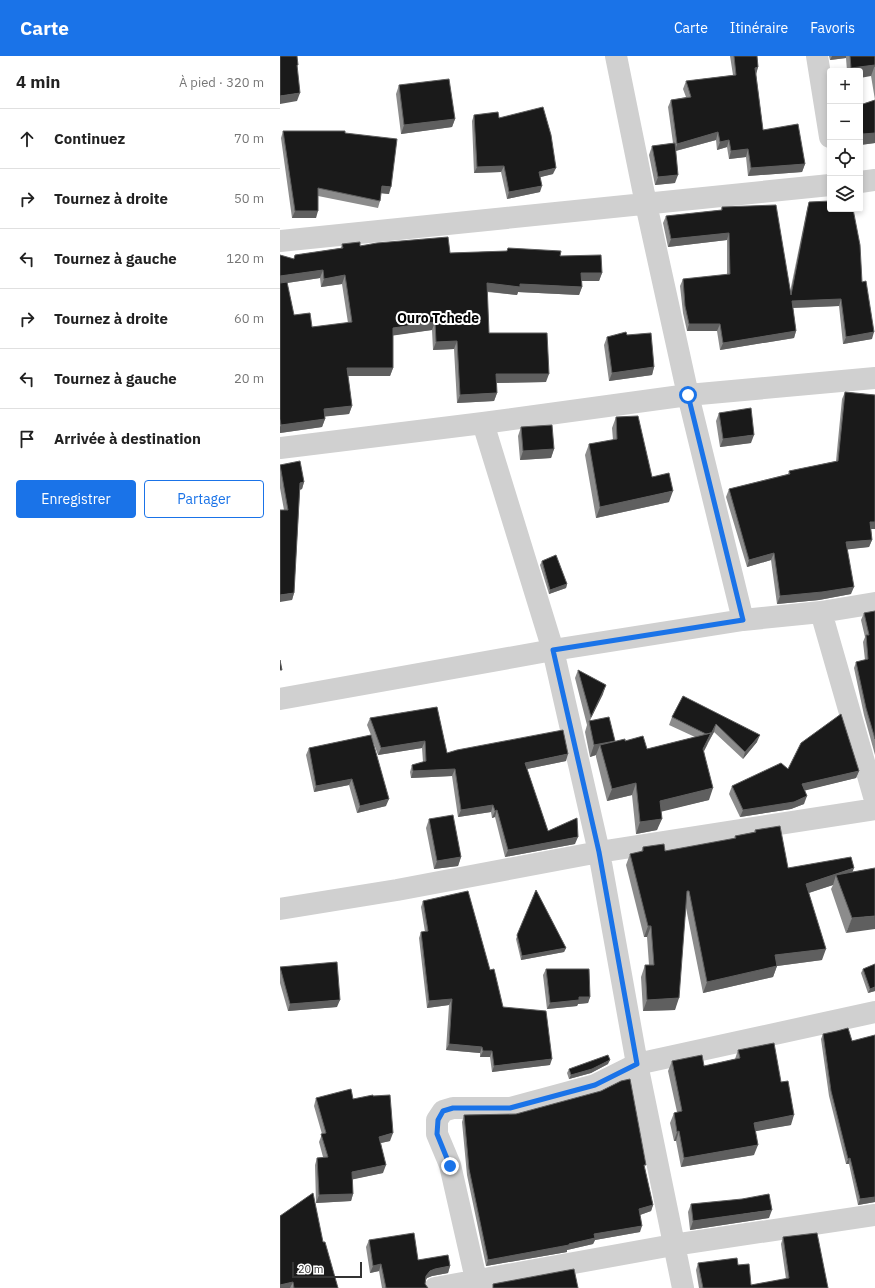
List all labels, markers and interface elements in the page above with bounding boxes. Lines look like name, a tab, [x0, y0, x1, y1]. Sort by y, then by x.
text: Carte	[20, 16, 69, 40]
text: Carte	[674, 19, 708, 37]
text: Itinéraire	[730, 19, 788, 37]
text: Favoris	[810, 19, 855, 37]
map controls	[827, 68, 863, 212]
button: +	[827, 68, 863, 104]
text: 4 min	[16, 71, 60, 93]
text: À pied · 320 m	[179, 74, 264, 91]
button: −	[827, 104, 863, 140]
icon: ahead	[16, 128, 38, 150]
text: Continuez	[54, 129, 125, 148]
text: 70 m	[234, 130, 264, 147]
button: locate	[827, 140, 863, 176]
button: layers	[827, 176, 863, 212]
icon: right	[16, 188, 38, 210]
text: Tournez à droite	[54, 189, 168, 208]
text: 50 m	[234, 190, 264, 207]
icon: left	[16, 248, 38, 270]
text: Tournez à gauche	[54, 249, 177, 268]
text: 120 m	[226, 250, 264, 267]
icon: right	[16, 308, 38, 330]
text: Tournez à droite	[54, 309, 168, 328]
district label: Ouro Tchede	[397, 309, 479, 327]
text: 60 m	[234, 310, 264, 327]
icon: left	[16, 368, 38, 390]
text: Tournez à gauche	[54, 369, 177, 388]
text: 20 m	[234, 370, 264, 387]
route start	[679, 386, 697, 404]
icon: arrive	[16, 428, 38, 450]
text: Arrivée à destination	[54, 429, 201, 448]
button: Enregistrer	[16, 480, 136, 518]
button: Partager	[144, 480, 264, 518]
route end	[441, 1157, 459, 1175]
scale bar	[292, 1260, 362, 1279]
text: 20 m	[298, 1262, 323, 1276]

